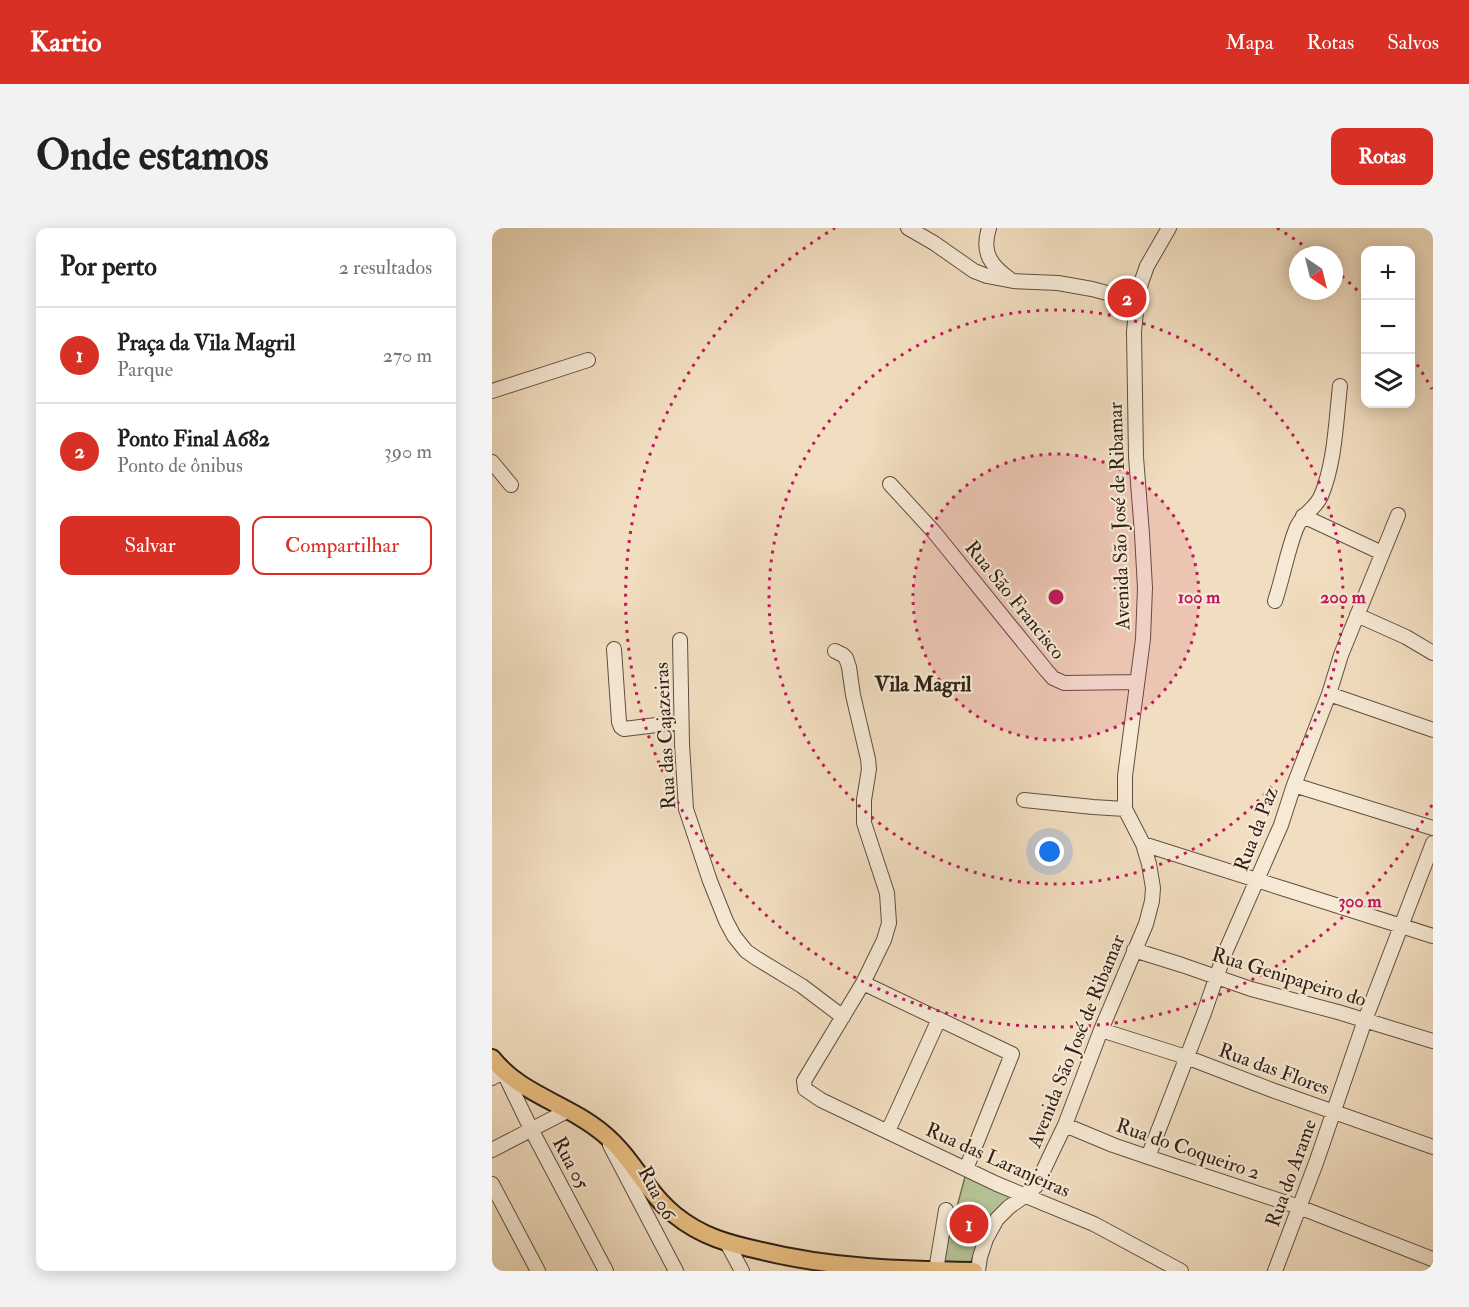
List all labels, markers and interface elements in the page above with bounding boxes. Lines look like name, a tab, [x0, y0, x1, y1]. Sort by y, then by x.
text: Kartio	[30, 25, 101, 60]
text: Mapa	[1226, 29, 1274, 56]
text: Rotas	[1307, 29, 1354, 56]
text: Salvos	[1387, 29, 1439, 56]
button: Rotas	[1331, 128, 1433, 185]
text: Onde estamos	[36, 130, 269, 182]
north arrow	[1289, 246, 1343, 300]
map controls	[1361, 246, 1415, 408]
button: +	[1361, 246, 1415, 300]
text: Por perto	[60, 251, 157, 283]
text: 2 resultados	[339, 255, 432, 280]
pin: 2	[1108, 276, 1146, 320]
button: −	[1361, 300, 1415, 354]
text: Praça da Vila Magril	[117, 329, 295, 357]
text: 1	[76, 343, 83, 368]
text: 270 m	[383, 343, 432, 368]
button: layers	[1361, 354, 1415, 408]
text: Parque	[117, 357, 173, 382]
street label: Avenida São José de Ribamar	[1103, 401, 1136, 631]
text: Ponto Final A682	[117, 425, 270, 453]
text: 2	[74, 439, 85, 464]
text: 390 m	[384, 439, 432, 464]
text: Ponto de ônibus	[117, 453, 243, 478]
button: Salvar	[60, 516, 240, 575]
button: Compartilhar	[252, 516, 432, 575]
street label: Rua São Francisco	[959, 535, 1071, 665]
text: 100 m	[1178, 586, 1221, 609]
text: 200 m	[1320, 586, 1367, 609]
centre of rings	[1046, 587, 1066, 607]
street label: Rua das Cajazeiras	[649, 662, 681, 810]
district label: Vila Magril	[874, 671, 972, 698]
street label: Rua da Paz	[1229, 783, 1284, 875]
your location	[1035, 837, 1064, 866]
text: 300 m	[1338, 890, 1383, 913]
street label: Avenida São José de Ribamar	[1021, 930, 1130, 1152]
street label: Rua Genipapeiro do	[1208, 942, 1369, 1013]
street label: Rua das Flores	[1215, 1037, 1333, 1101]
street label: Rua do Coqueiro 2	[1113, 1113, 1263, 1185]
street label: Rua do Arame	[1260, 1116, 1322, 1230]
street label: Rua das Laranjeiras	[922, 1117, 1074, 1203]
street label: Rua 05	[547, 1132, 595, 1194]
street label: Rua 06	[633, 1162, 682, 1225]
pin: 1	[950, 1202, 988, 1246]

